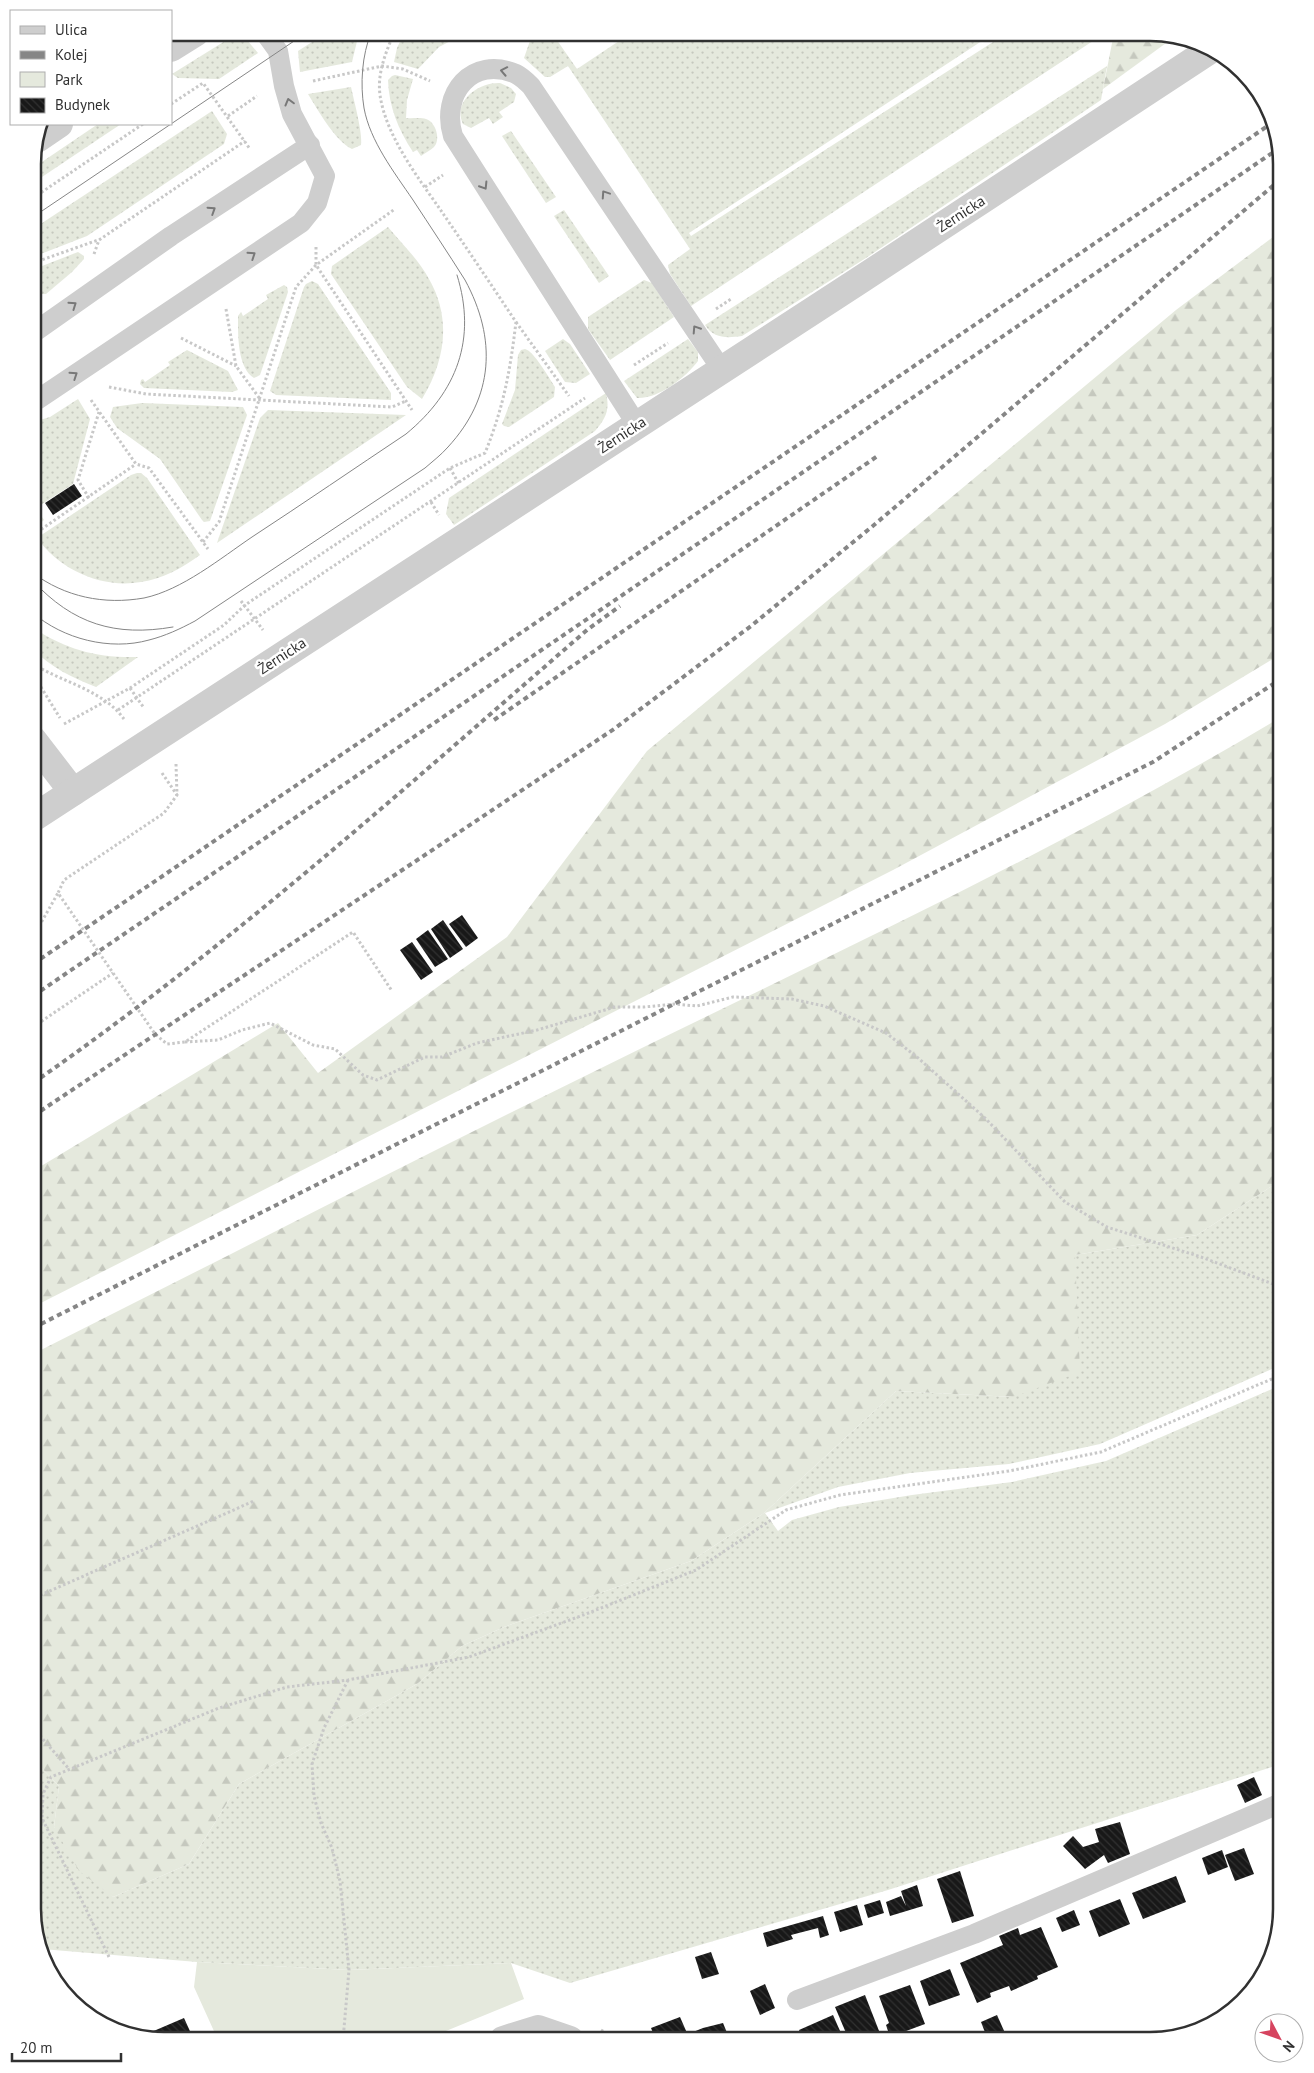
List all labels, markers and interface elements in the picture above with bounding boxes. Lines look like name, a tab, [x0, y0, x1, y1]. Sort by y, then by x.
legend	[10, 10, 172, 125]
text: Ulica	[55, 20, 87, 39]
text: Kolej	[55, 45, 87, 64]
one-way arrow	[500, 67, 509, 77]
text: Park	[55, 70, 83, 89]
text: Budynek	[55, 95, 111, 114]
one-way arrow	[284, 98, 294, 106]
one-way arrow	[478, 180, 487, 189]
one-way arrow	[602, 190, 611, 200]
street label: Żernicka	[933, 191, 988, 236]
one-way arrow	[206, 206, 215, 216]
one-way arrow	[246, 252, 256, 261]
one-way arrow	[67, 302, 76, 311]
one-way arrow	[692, 325, 702, 334]
one-way arrow	[68, 372, 77, 381]
street label: Żernicka	[594, 412, 649, 457]
street label: Żernicka	[254, 633, 309, 678]
north arrow	[1254, 2013, 1304, 2063]
scale bar	[12, 2030, 121, 2062]
text: N	[1279, 2037, 1299, 2056]
text: 20 m	[20, 2038, 53, 2057]

